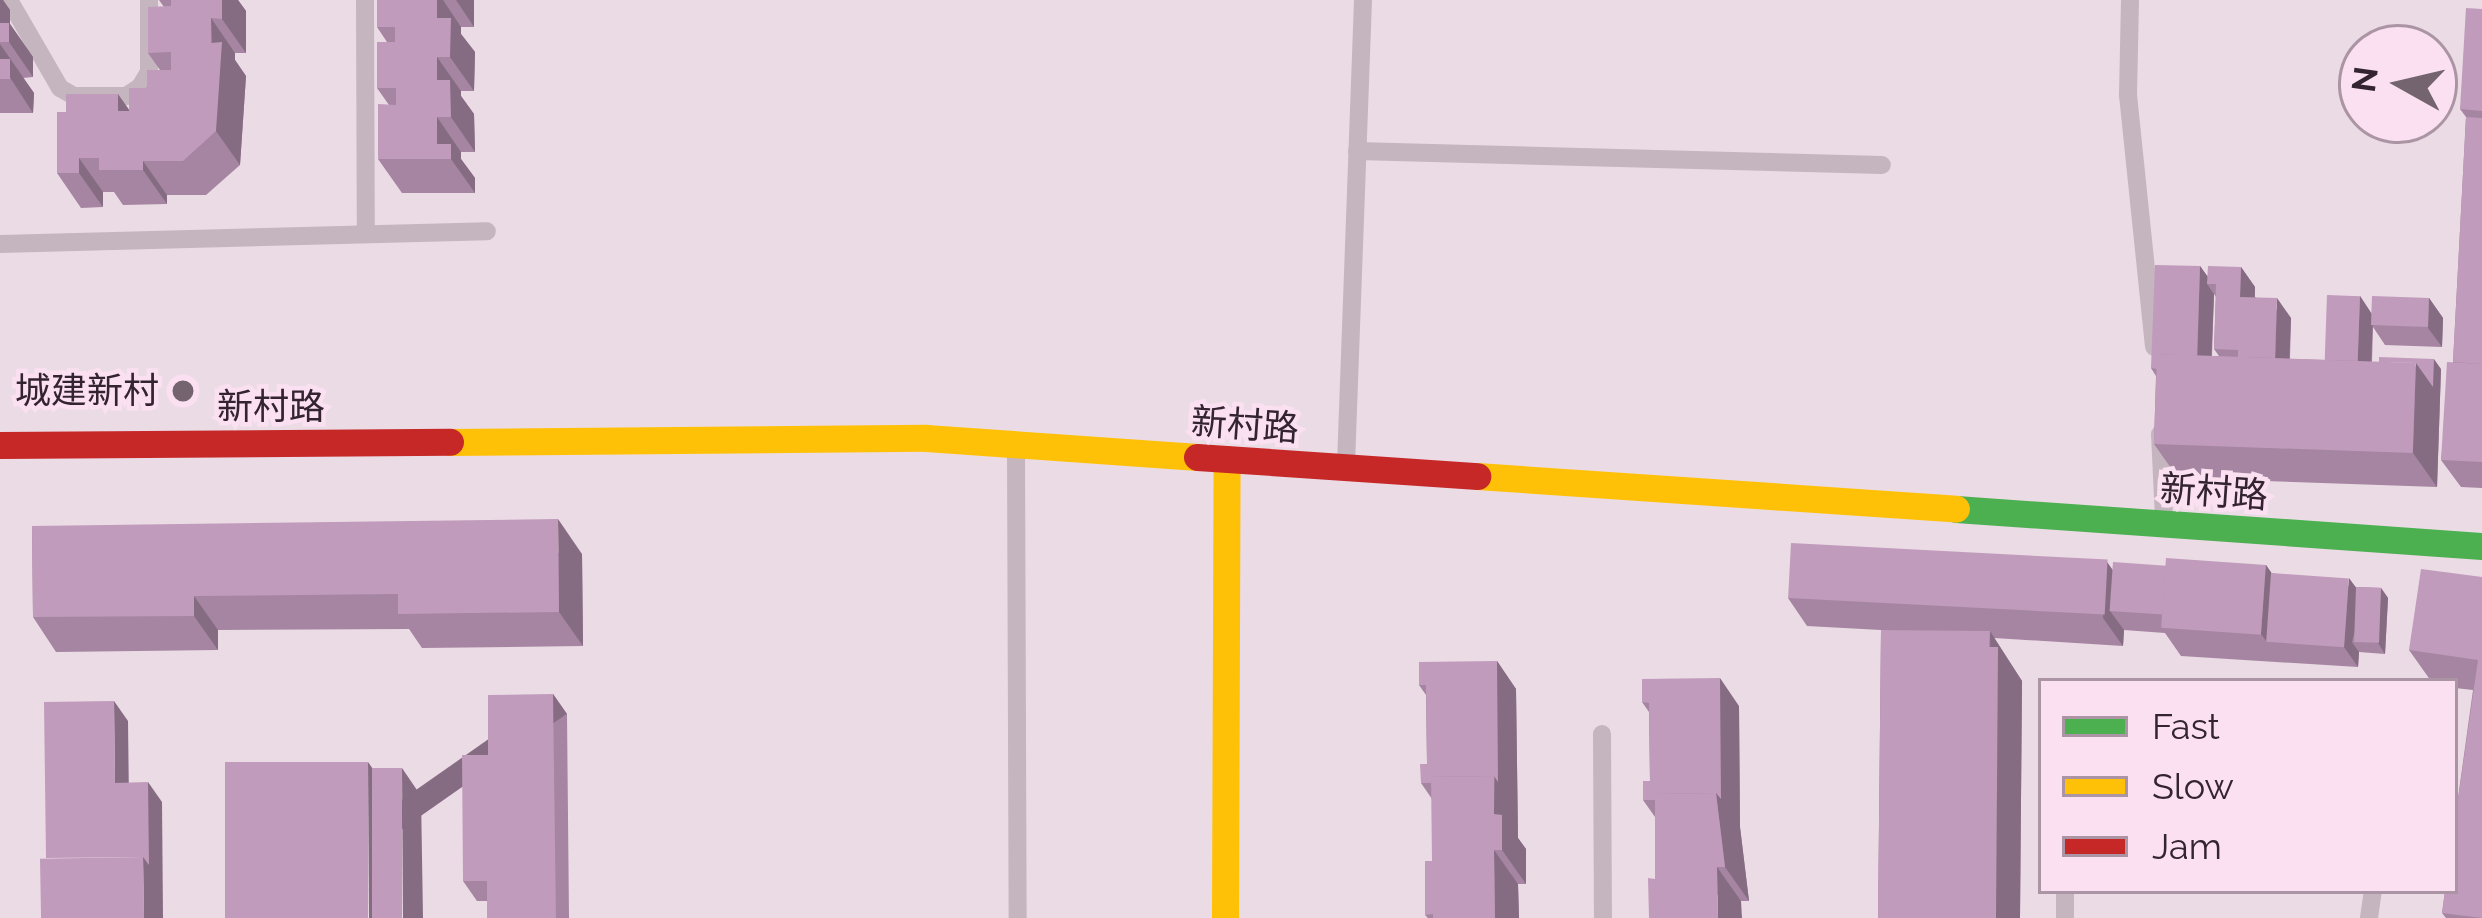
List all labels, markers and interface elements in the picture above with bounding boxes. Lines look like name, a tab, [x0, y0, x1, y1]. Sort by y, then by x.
north arrow	[2338, 24, 2458, 144]
text: N	[2344, 64, 2386, 95]
place label: 城建新村	[15, 369, 159, 413]
marker: 城建新村	[170, 378, 196, 404]
street label: 新村路	[217, 385, 325, 429]
street label: 新村路	[1190, 400, 1300, 450]
street label: 新村路	[2159, 467, 2269, 517]
legend	[2038, 678, 2458, 894]
text: Fast	[2152, 705, 2220, 747]
text: Slow	[2152, 765, 2234, 807]
text: Jam	[2152, 825, 2222, 867]

